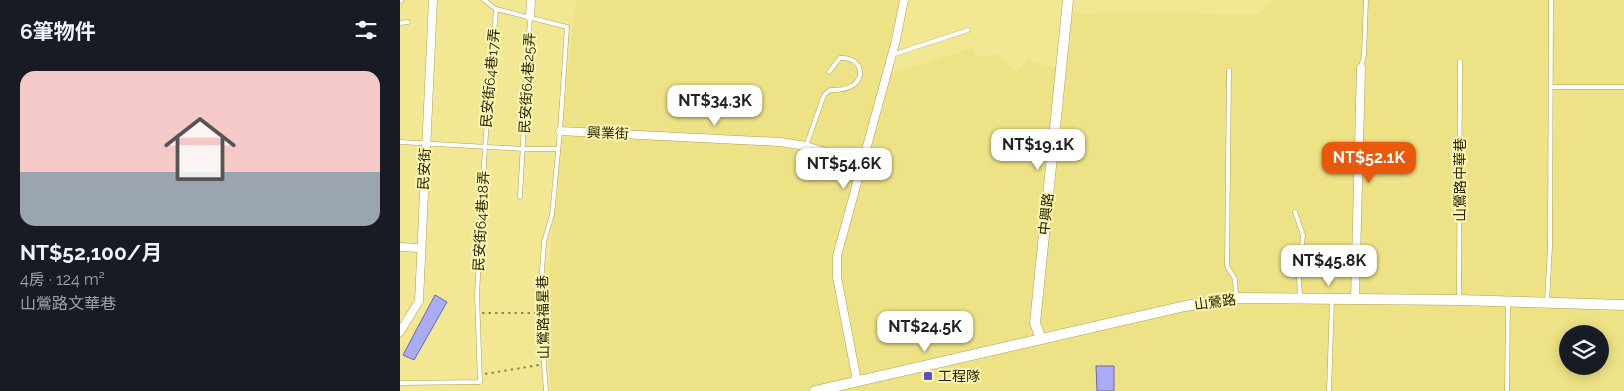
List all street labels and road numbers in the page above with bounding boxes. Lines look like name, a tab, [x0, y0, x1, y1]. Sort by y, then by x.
street label: 民安街64巷17弄	[478, 28, 502, 128]
street label: 民安街64巷25弄	[516, 32, 538, 134]
street label: 興業街	[587, 124, 629, 142]
street label: 山鶯路中華巷	[1452, 138, 1468, 222]
street label: 民安街	[415, 148, 433, 190]
street label: 民安街64巷18弄	[470, 170, 492, 272]
street label: 中興路	[1036, 192, 1056, 236]
street label: 山鶯路福星巷	[534, 275, 552, 359]
street label: 山鶯路	[1193, 291, 1237, 313]

